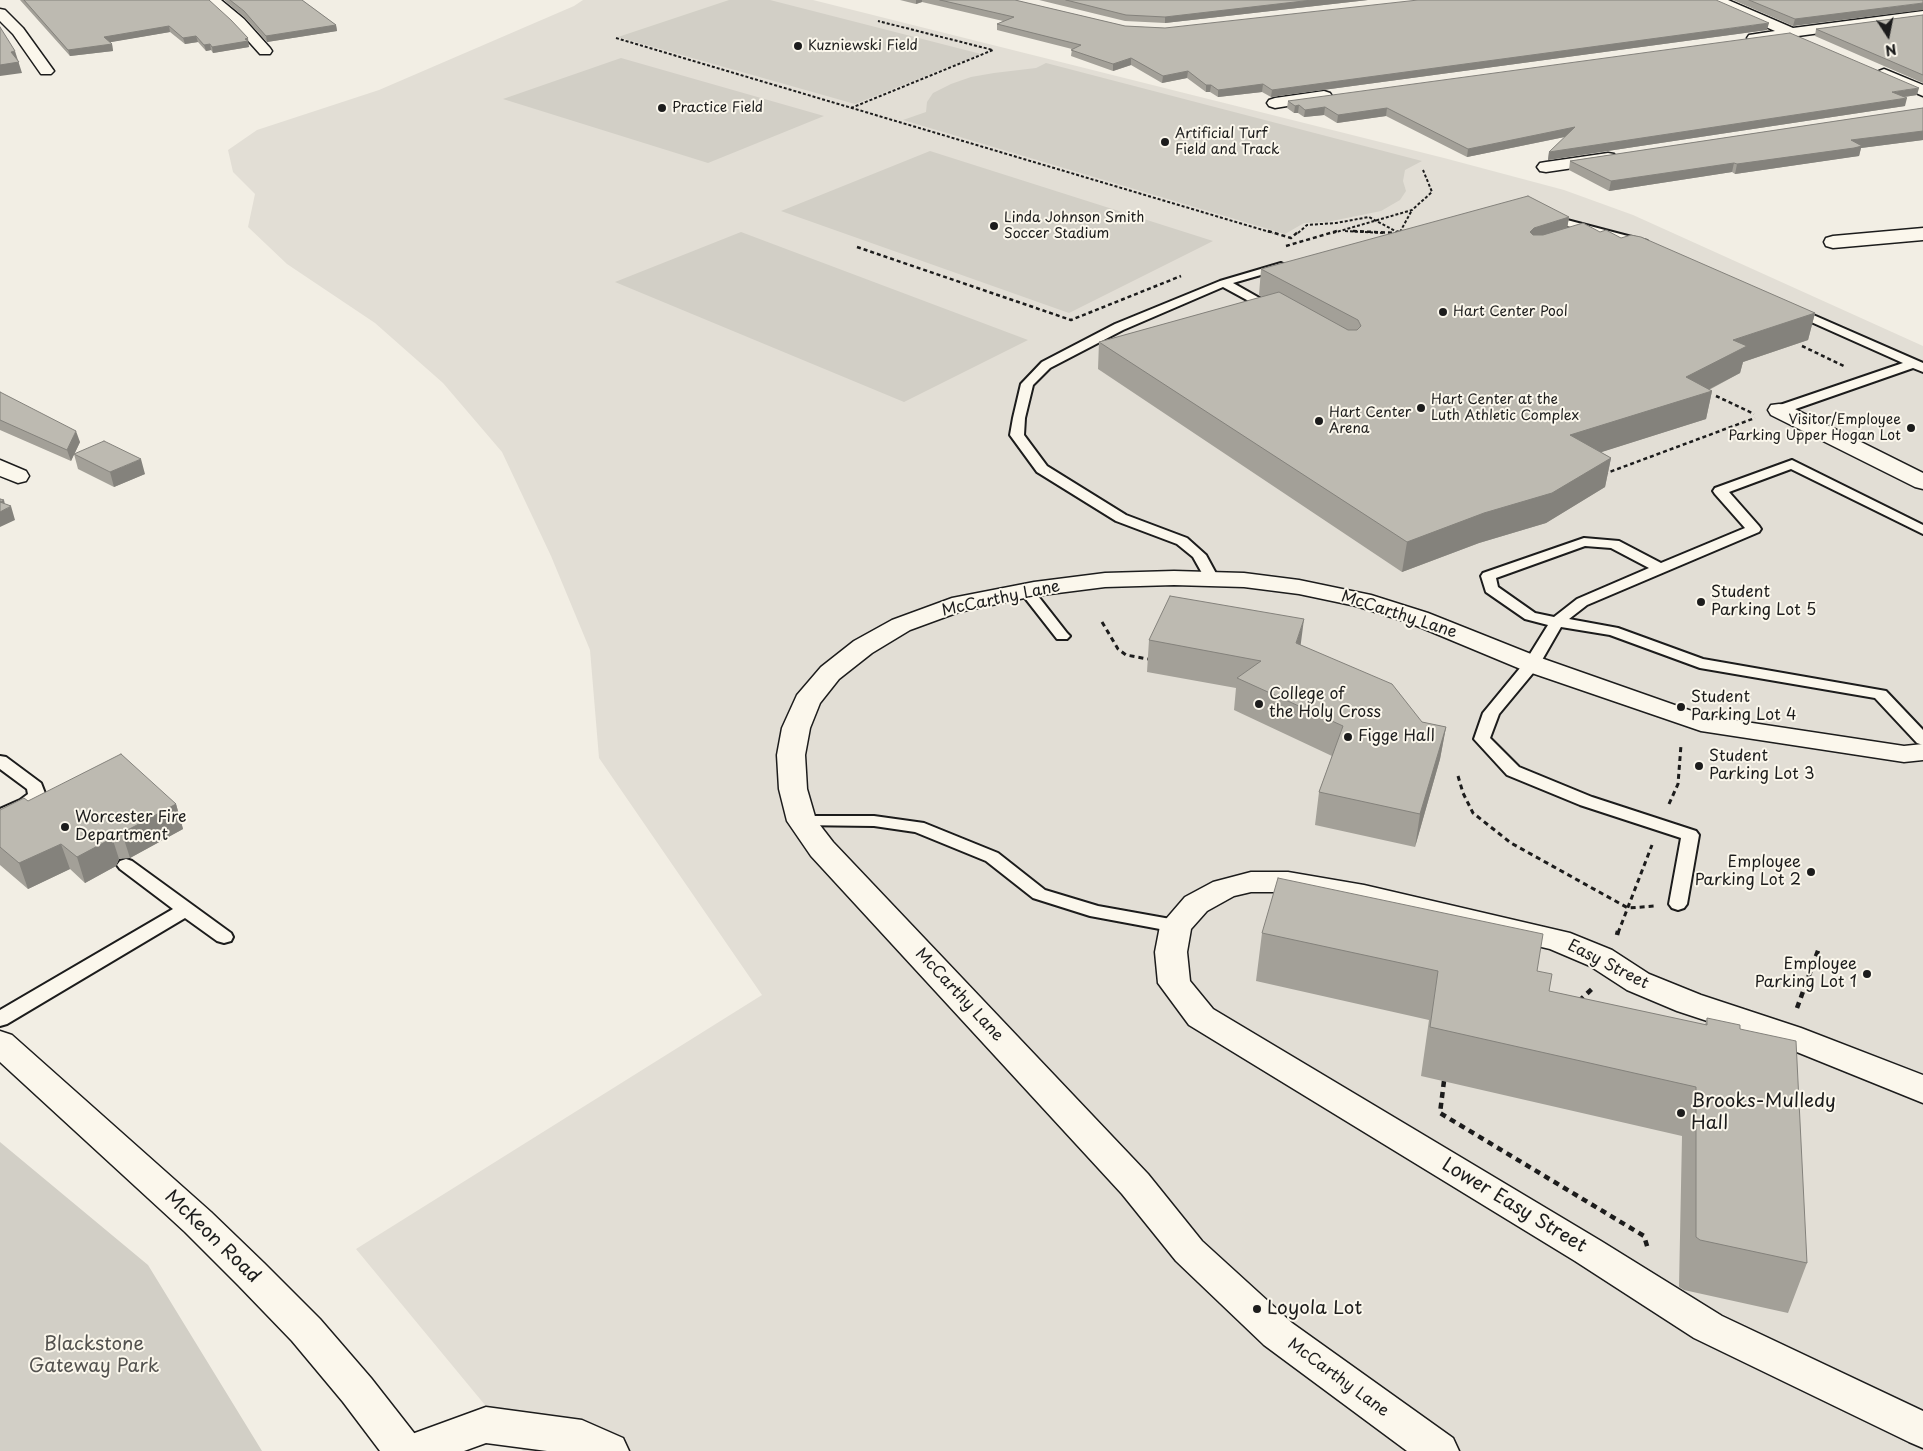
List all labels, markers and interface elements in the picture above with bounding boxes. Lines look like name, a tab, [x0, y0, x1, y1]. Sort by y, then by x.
north arrow	[1863, 10, 1913, 60]
place label: Kuzniewski Field	[808, 38, 918, 54]
text: N	[1884, 39, 1898, 62]
marker: Kuzniewski Field	[792, 40, 804, 52]
place label: Practice Field	[672, 100, 763, 116]
marker: Practice Field	[656, 102, 668, 114]
place label: Artificial Turf Field and Track	[1175, 126, 1280, 158]
marker: Artificial Turf Field and Track	[1159, 136, 1171, 148]
place label: Linda Johnson Smith Soccer Stadium	[1004, 210, 1144, 242]
marker: Linda Johnson Smith Soccer Stadium	[988, 220, 1000, 232]
place label: Hart Center Pool	[1453, 304, 1568, 320]
marker: Hart Center Pool	[1437, 306, 1449, 318]
place label: Hart Center at the Luth Athletic Complex	[1431, 392, 1579, 424]
marker: Hart Center at the Luth Athletic Complex	[1415, 402, 1427, 414]
place label: Hart Center Arena	[1329, 405, 1411, 438]
place label: Visitor/Employee Parking Upper Hogan Lot	[1729, 412, 1901, 444]
marker: Hart Center Arena	[1313, 415, 1325, 427]
marker: Visitor/Employee Parking Upper Hogan Lot	[1905, 422, 1917, 434]
street label: McCarthy Lane	[940, 577, 1062, 621]
place label: Student Parking Lot 5	[1711, 583, 1816, 621]
street label: McCarthy Lane	[1339, 587, 1459, 643]
marker: Student Parking Lot 5	[1695, 596, 1707, 608]
place label: College of the Holy Cross	[1269, 685, 1381, 723]
place label: Student Parking Lot 4	[1691, 688, 1797, 726]
marker: College of the Holy Cross	[1253, 698, 1265, 710]
marker: Student Parking Lot 4	[1675, 701, 1687, 713]
place label: Figge Hall	[1358, 727, 1435, 747]
marker: Figge Hall	[1342, 731, 1354, 743]
place label: Student Parking Lot 3	[1709, 747, 1815, 785]
marker: Student Parking Lot 3	[1693, 760, 1705, 772]
place label: Worcester Fire Department	[75, 808, 187, 846]
marker: Worcester Fire Department	[59, 821, 71, 833]
place label: Employee Parking Lot 2	[1695, 853, 1801, 891]
marker: Employee Parking Lot 2	[1805, 866, 1817, 878]
street label: Easy Street	[1564, 936, 1652, 994]
street label: McCarthy Lane	[911, 944, 1007, 1046]
place label: Employee Parking Lot 1	[1755, 955, 1857, 993]
marker: Employee Parking Lot 1	[1861, 968, 1873, 980]
place label: Brooks-Mulledy Hall	[1691, 1091, 1836, 1135]
marker: Brooks-Mulledy Hall	[1675, 1107, 1687, 1119]
street label: Lower Easy Street	[1438, 1154, 1590, 1258]
street label: McKeon Road	[160, 1186, 264, 1288]
place label: Loyola Lot	[1267, 1298, 1362, 1320]
marker: Loyola Lot	[1251, 1303, 1263, 1315]
park label: Blackstone Gateway Park	[29, 1334, 159, 1378]
street label: McCarthy Lane	[1284, 1335, 1392, 1421]

